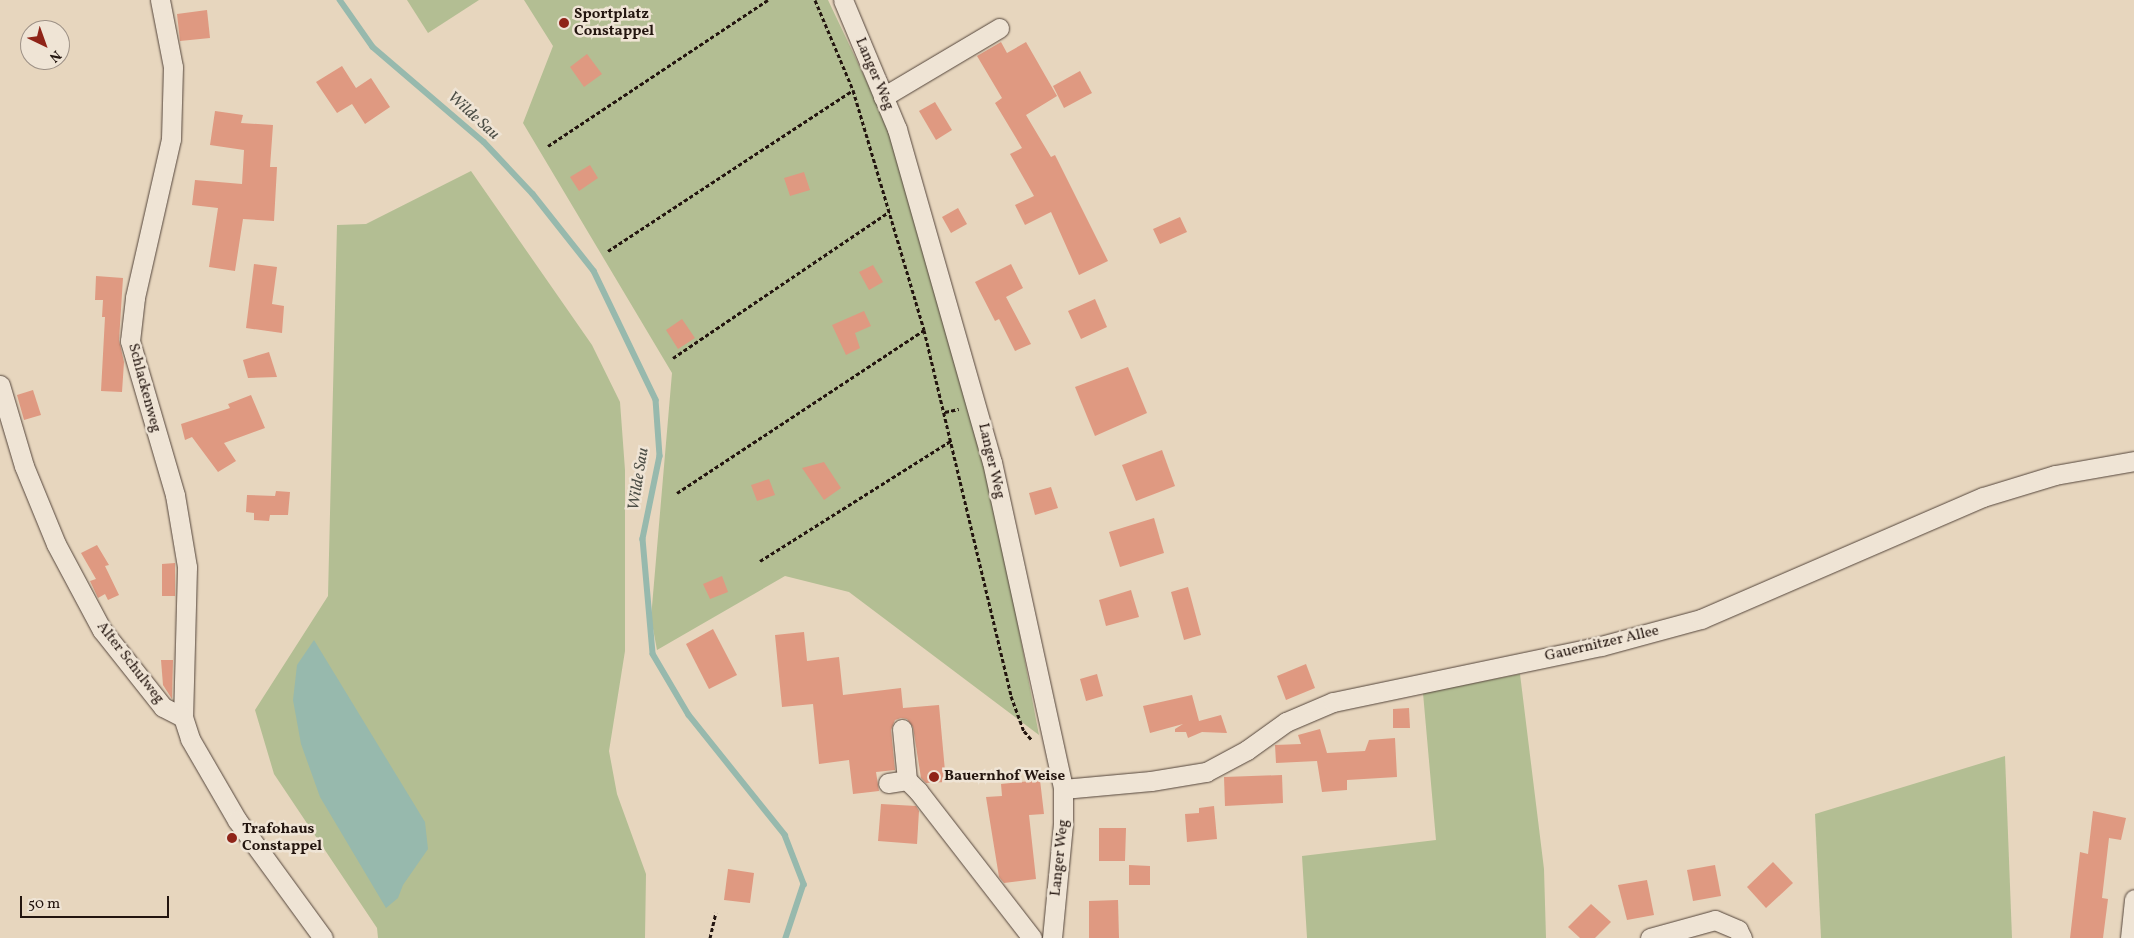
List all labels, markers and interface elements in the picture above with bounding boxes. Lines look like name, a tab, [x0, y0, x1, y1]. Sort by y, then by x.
place label: Sportplatz Constappel	[574, 5, 654, 40]
marker: Sportplatz Constappel	[558, 17, 570, 29]
north arrow	[20, 20, 70, 70]
street label: Langer Weg	[851, 35, 897, 113]
text: N	[45, 45, 65, 66]
water label: Wilde Sau	[443, 88, 503, 144]
street label: Schlackenweg	[123, 341, 165, 435]
street label: Langer Weg	[974, 421, 1008, 501]
water label: Wilde Sau	[625, 446, 653, 512]
street label: Alter Schulweg	[92, 618, 168, 708]
street label: Gauernitzer Allee	[1543, 622, 1661, 666]
place label: Bauernhof Weise	[944, 768, 1064, 786]
marker: Bauernhof Weise	[928, 771, 940, 783]
street label: Langer Weg	[1047, 819, 1073, 897]
place label: Trafohaus Constappel	[242, 820, 322, 855]
marker: Trafohaus Constappel	[226, 832, 238, 844]
scale bar	[22, 886, 171, 918]
text: 50 m	[28, 894, 60, 915]

